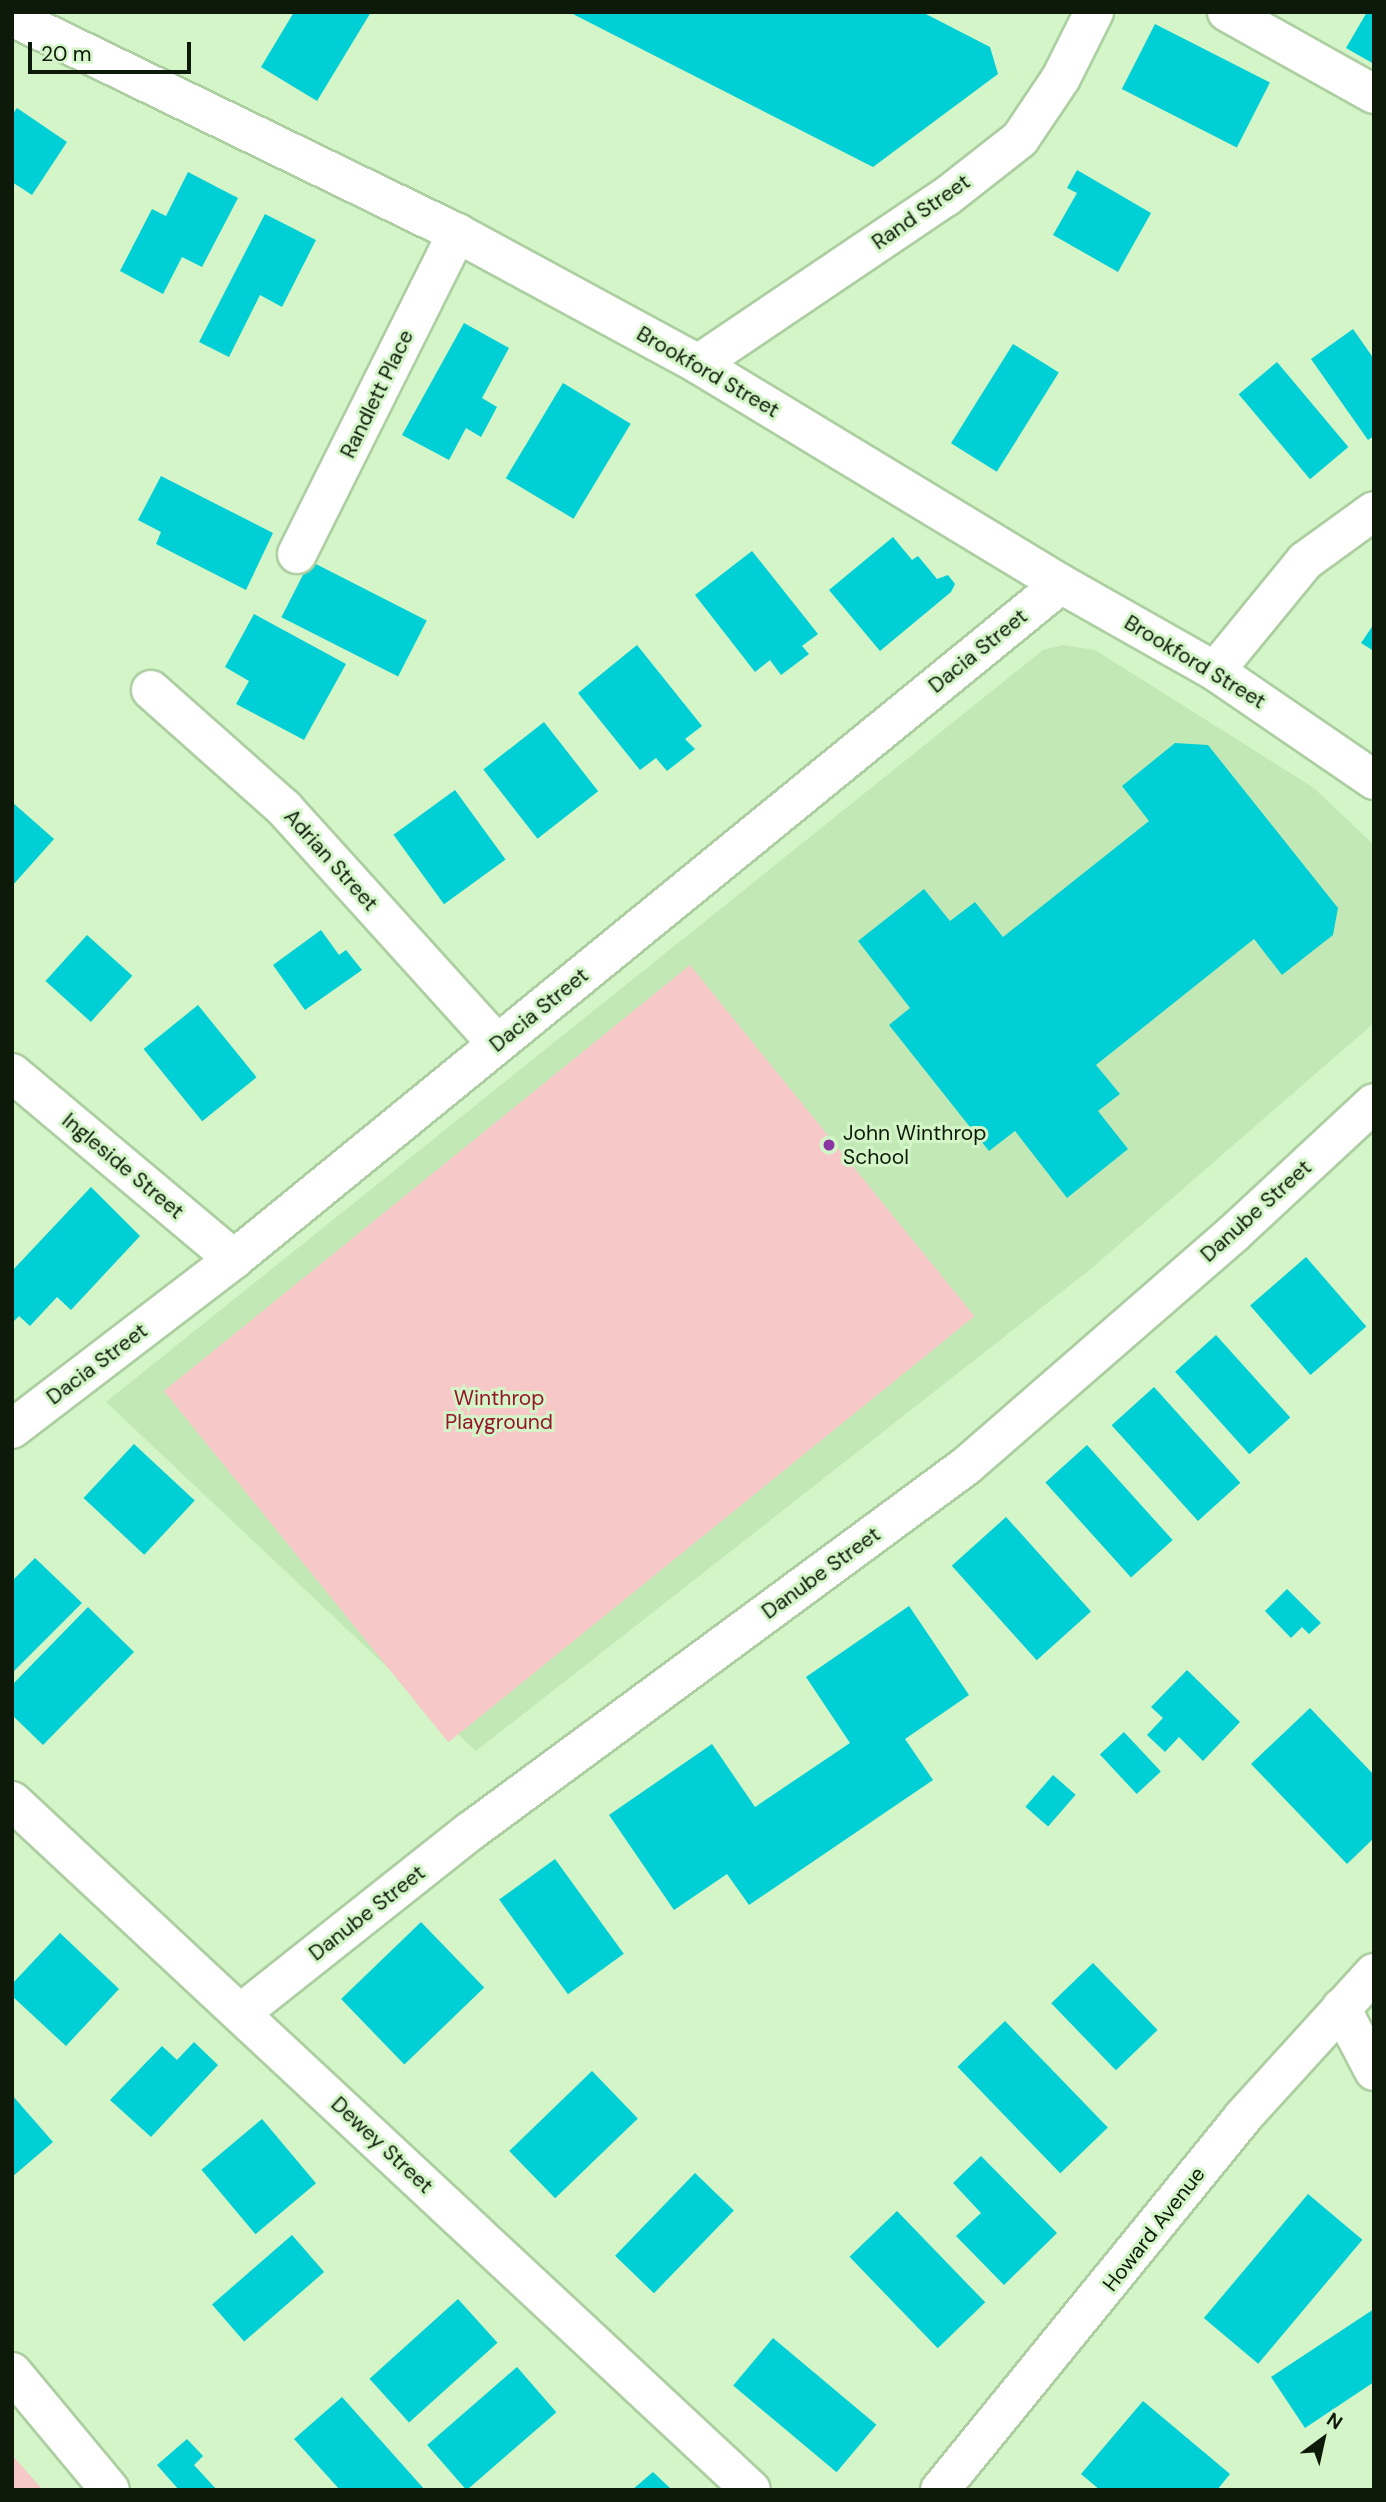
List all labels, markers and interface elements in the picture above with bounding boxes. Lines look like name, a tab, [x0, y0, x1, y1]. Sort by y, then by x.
scale bar	[32, 28, 194, 72]
text: 20 m	[41, 40, 92, 68]
street label: Rand Street	[867, 169, 975, 255]
street label: Brookford Street	[632, 321, 784, 423]
street label: Randlett Place	[335, 326, 419, 462]
street label: Dacia Street	[924, 604, 1032, 698]
street label: Brookford Street	[1120, 610, 1270, 714]
street label: Adrian Street	[279, 804, 383, 916]
street label: Dacia Street	[485, 963, 593, 1057]
street label: Ingleside Street	[57, 1108, 189, 1224]
place label: John Winthrop School	[843, 1120, 986, 1170]
marker: John Winthrop School	[821, 1137, 837, 1153]
street label: Danube Street	[1195, 1155, 1317, 1267]
street label: Dacia Street	[42, 1318, 152, 1410]
park label: Winthrop Playground	[445, 1385, 553, 1435]
street label: Danube Street	[757, 1522, 885, 1624]
street label: Danube Street	[304, 1860, 430, 1966]
street label: Dewey Street	[326, 2092, 438, 2198]
street label: Howard Avenue	[1098, 2162, 1210, 2296]
north arrow	[1288, 2404, 1358, 2474]
text: N	[1322, 2407, 1347, 2435]

